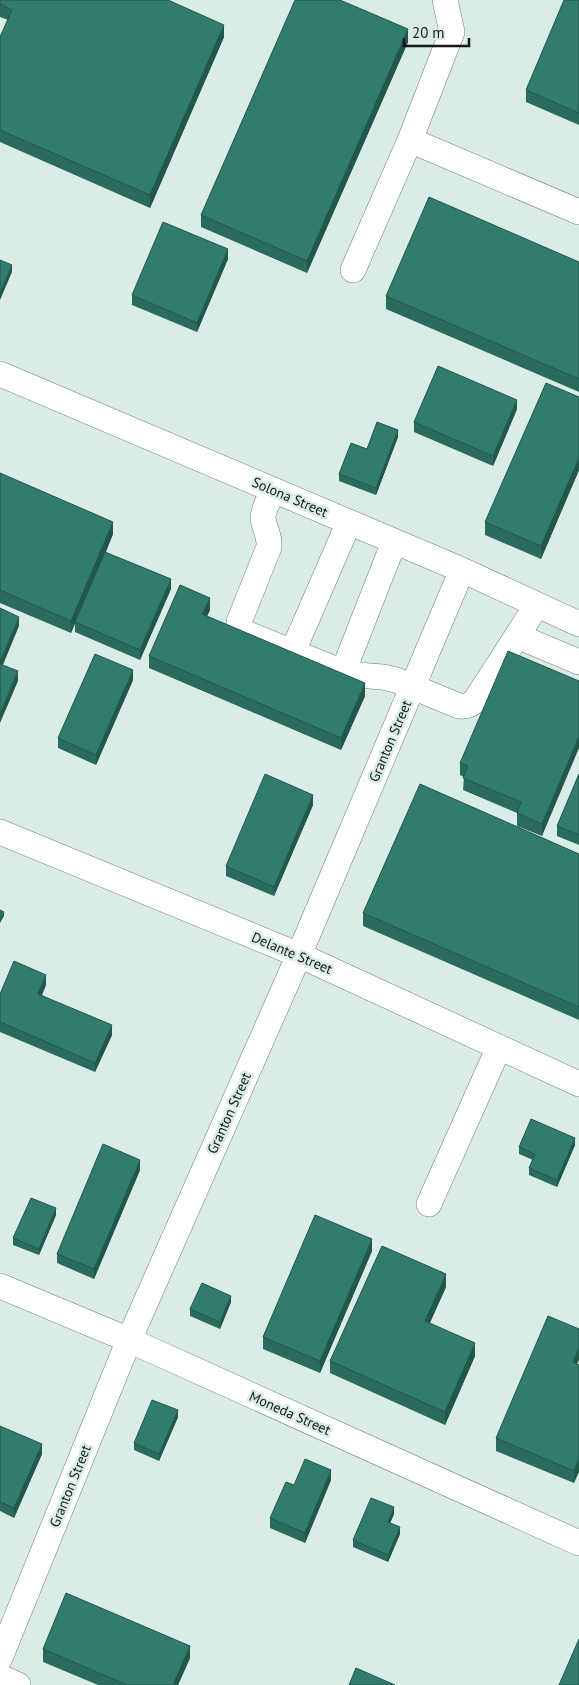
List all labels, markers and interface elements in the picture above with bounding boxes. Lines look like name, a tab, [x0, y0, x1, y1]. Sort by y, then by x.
scale bar	[404, 15, 469, 47]
text: 20 m	[412, 23, 445, 42]
street label: Solona Street	[249, 473, 331, 521]
street label: Granton Street	[365, 697, 415, 785]
street label: Delante Street	[249, 928, 335, 978]
street label: Granton Street	[203, 1069, 255, 1156]
street label: Moneda Street	[246, 1387, 334, 1439]
street label: Granton Street	[45, 1442, 95, 1530]

